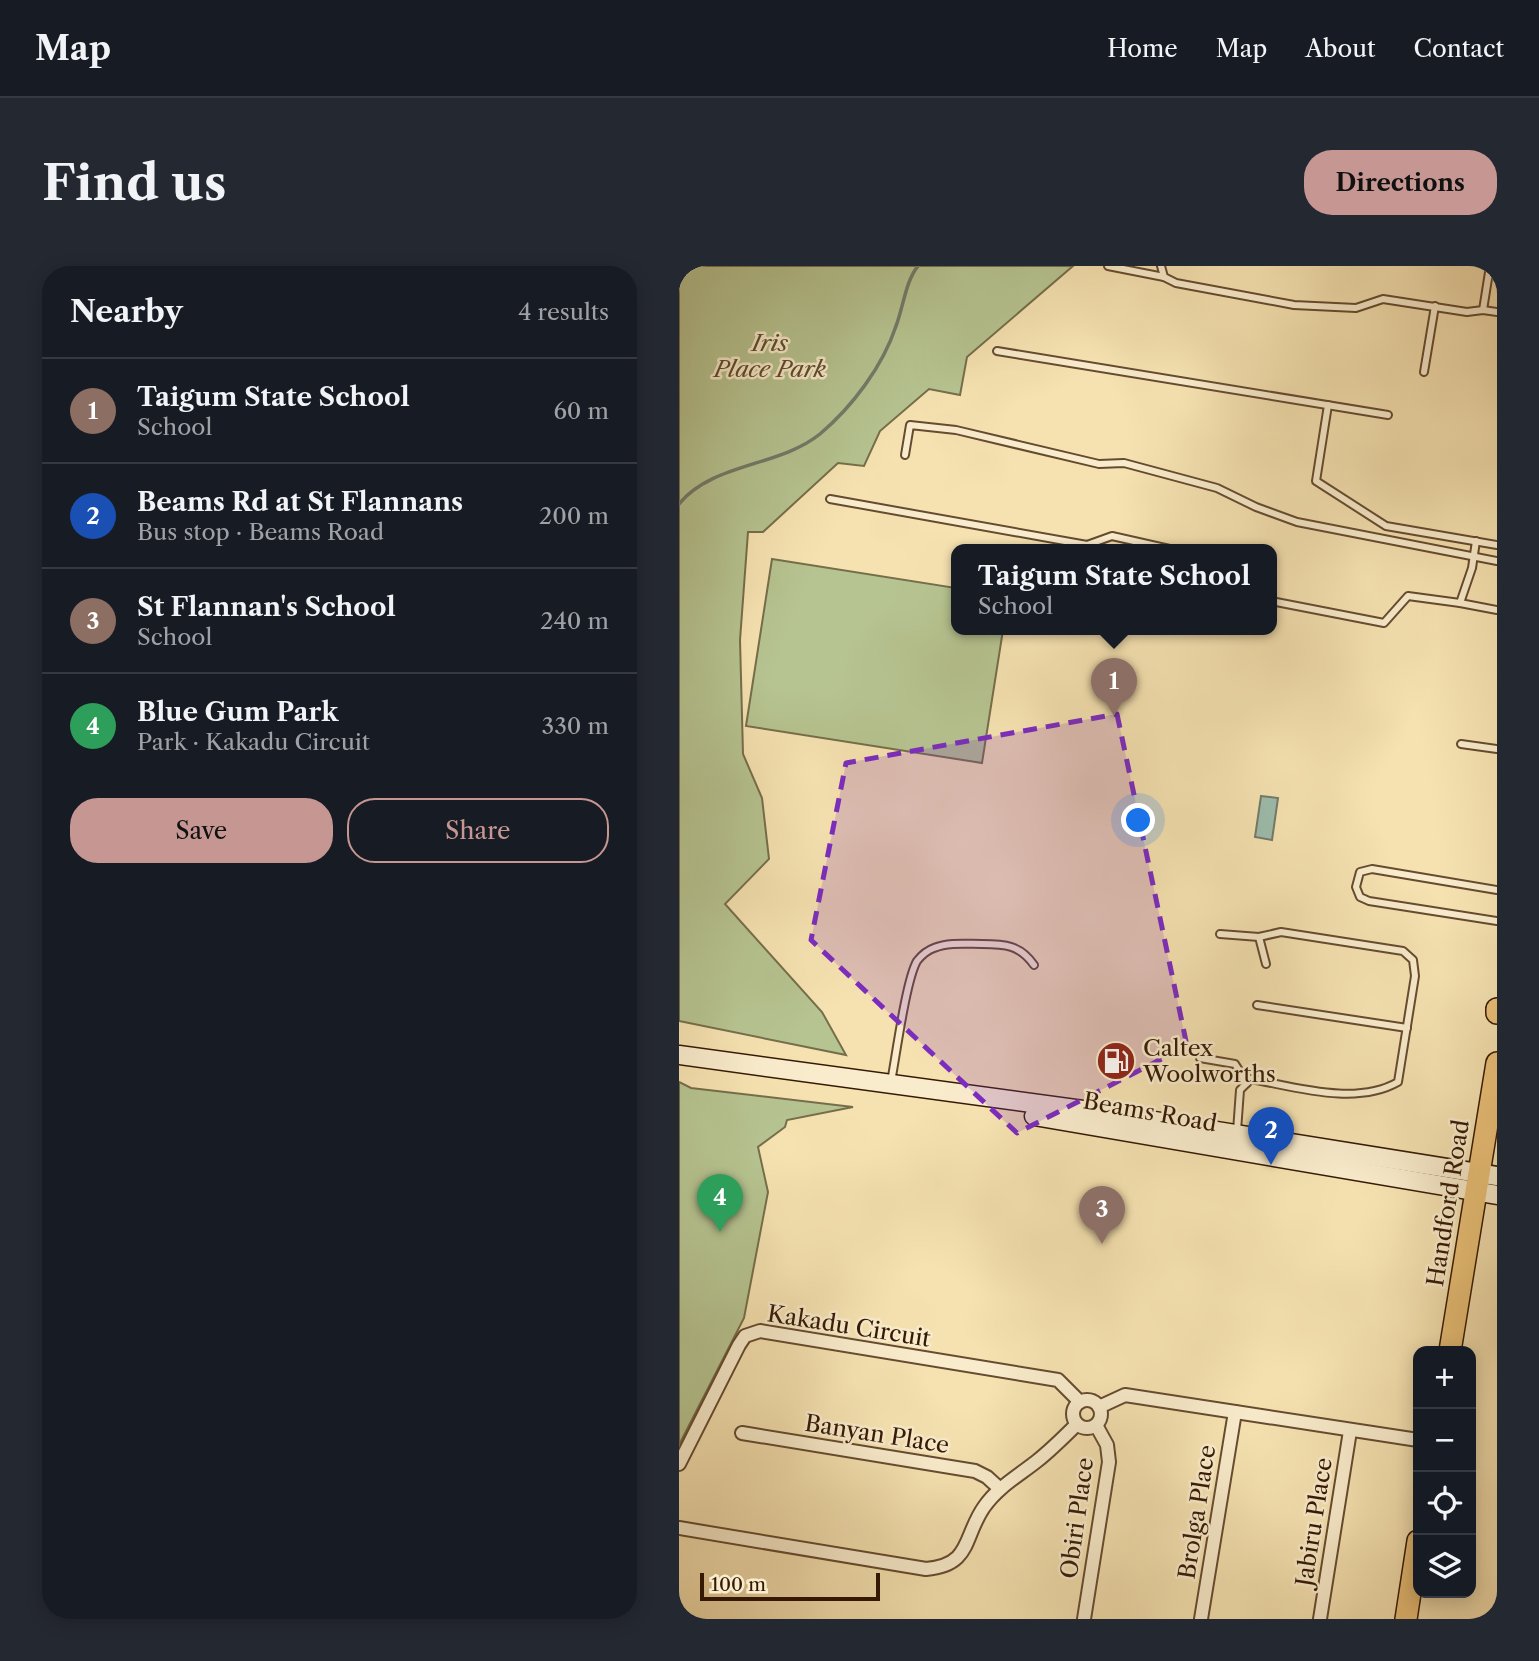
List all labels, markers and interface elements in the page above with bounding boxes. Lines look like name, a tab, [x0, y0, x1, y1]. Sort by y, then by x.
text: Map	[35, 28, 111, 69]
text: Home	[1107, 34, 1178, 63]
text: Map	[1216, 34, 1267, 63]
text: About	[1305, 34, 1376, 63]
text: Contact	[1414, 34, 1504, 63]
button: Directions	[1304, 150, 1497, 215]
text: Find us	[42, 152, 226, 213]
text: Nearby	[70, 293, 183, 330]
text: 4 results	[518, 298, 609, 326]
park label: Iris Place Park	[712, 329, 826, 383]
text: Taigum State School	[137, 381, 410, 413]
text: 1	[88, 397, 98, 425]
text: 60 m	[553, 397, 609, 425]
text: School	[137, 413, 212, 441]
text: Beams Rd at St Flannans	[137, 486, 463, 518]
text: 2	[86, 502, 100, 530]
text: 200 m	[539, 502, 609, 530]
text: Bus stop · Beams Road	[137, 518, 384, 546]
popup	[951, 544, 1277, 635]
text: Taigum State School	[978, 560, 1250, 592]
text: St Flannan's School	[137, 591, 396, 623]
text: School	[978, 592, 1053, 620]
text: 3	[87, 607, 100, 635]
text: 240 m	[540, 607, 609, 635]
text: School	[137, 623, 212, 651]
pin: 1	[1091, 658, 1137, 716]
text: Blue Gum Park	[137, 696, 338, 728]
text: 4	[86, 712, 100, 740]
text: 330 m	[542, 712, 609, 740]
text: Park · Kakadu Circuit	[137, 728, 370, 756]
button: Save	[70, 798, 333, 863]
button: Share	[347, 798, 609, 863]
your location	[1121, 803, 1155, 837]
place label: Caltex Woolworths	[1142, 1034, 1276, 1088]
fuel station icon: Caltex Woolworths	[1095, 1040, 1137, 1082]
street label: Beams Road	[1081, 1086, 1219, 1138]
pin: 2	[1248, 1107, 1294, 1165]
street label: Handford Road	[1421, 1118, 1475, 1288]
pin: 4	[697, 1174, 743, 1232]
pin: 3	[1079, 1186, 1125, 1244]
street label: Kakadu Circuit	[765, 1299, 933, 1353]
map controls	[1413, 1346, 1476, 1598]
button: +	[1413, 1346, 1476, 1409]
street label: Banyan Place	[803, 1409, 951, 1459]
button: −	[1413, 1409, 1476, 1472]
street label: Brolga Place	[1173, 1443, 1221, 1581]
street label: Obiri Place	[1055, 1456, 1099, 1580]
street label: Jabiru Place	[1290, 1456, 1338, 1591]
button: locate	[1413, 1472, 1476, 1535]
button: layers	[1413, 1535, 1476, 1598]
scale bar	[700, 1570, 880, 1602]
text: 100 m	[711, 1573, 766, 1596]

